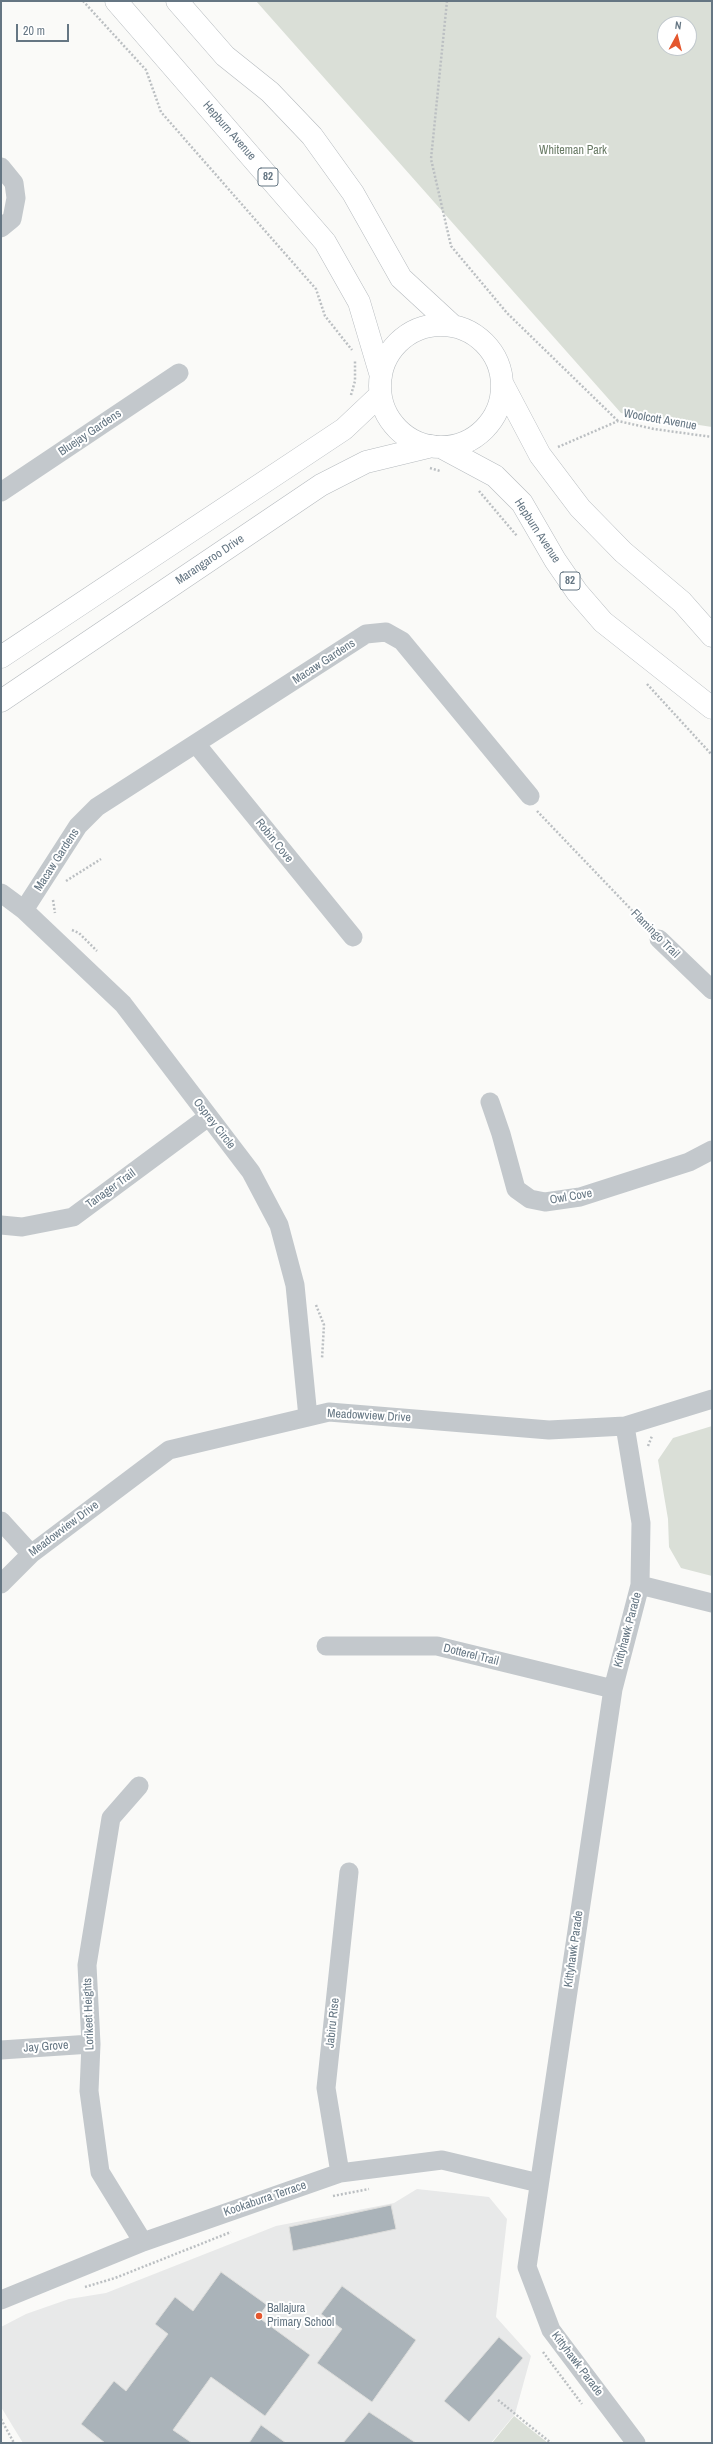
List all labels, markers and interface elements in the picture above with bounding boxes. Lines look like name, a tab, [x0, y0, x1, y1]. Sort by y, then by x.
scale bar	[18, 16, 71, 42]
north arrow	[657, 16, 697, 56]
text: N	[674, 18, 682, 32]
text: 20 m	[23, 23, 45, 39]
street label: Hepburn Avenue	[199, 98, 259, 164]
park label: Whiteman Park	[539, 144, 607, 158]
road number: 82	[258, 168, 278, 186]
street label: Woolcott Avenue	[622, 406, 698, 434]
street label: Bluejay Gardens	[56, 407, 124, 459]
street label: Hepburn Avenue	[511, 496, 563, 566]
street label: Marangaroo Drive	[173, 532, 247, 588]
road number: 82	[560, 572, 580, 590]
street label: Macaw Gardens	[290, 636, 358, 688]
street label: Robin Cove	[252, 816, 296, 866]
street label: Macaw Gardens	[31, 826, 83, 894]
street label: Flamingo Trail	[628, 907, 682, 961]
street label: Osprey Circle	[190, 1096, 238, 1152]
street label: Tanager Trail	[83, 1166, 139, 1212]
street label: Owl Cove	[549, 1186, 593, 1208]
street label: Meadowview Drive	[327, 1407, 411, 1425]
street label: Meadowview Drive	[26, 1498, 102, 1560]
street label: Kittyhawk Parade	[611, 1591, 645, 1669]
street label: Dotterel Trail	[442, 1641, 500, 1669]
street label: Kittyhawk Parade	[562, 1910, 586, 1988]
street label: Lorikeet Heights	[81, 1978, 97, 2050]
street label: Jabiru Rise	[323, 1997, 343, 2049]
street label: Jay Grove	[23, 2038, 69, 2056]
street label: Kookaburra Terrace	[222, 2178, 308, 2220]
place label: Ballajura Primary School	[267, 2302, 334, 2330]
marker: Ballajura Primary School	[254, 2311, 264, 2321]
street label: Kittyhawk Parade	[548, 2329, 606, 2399]

